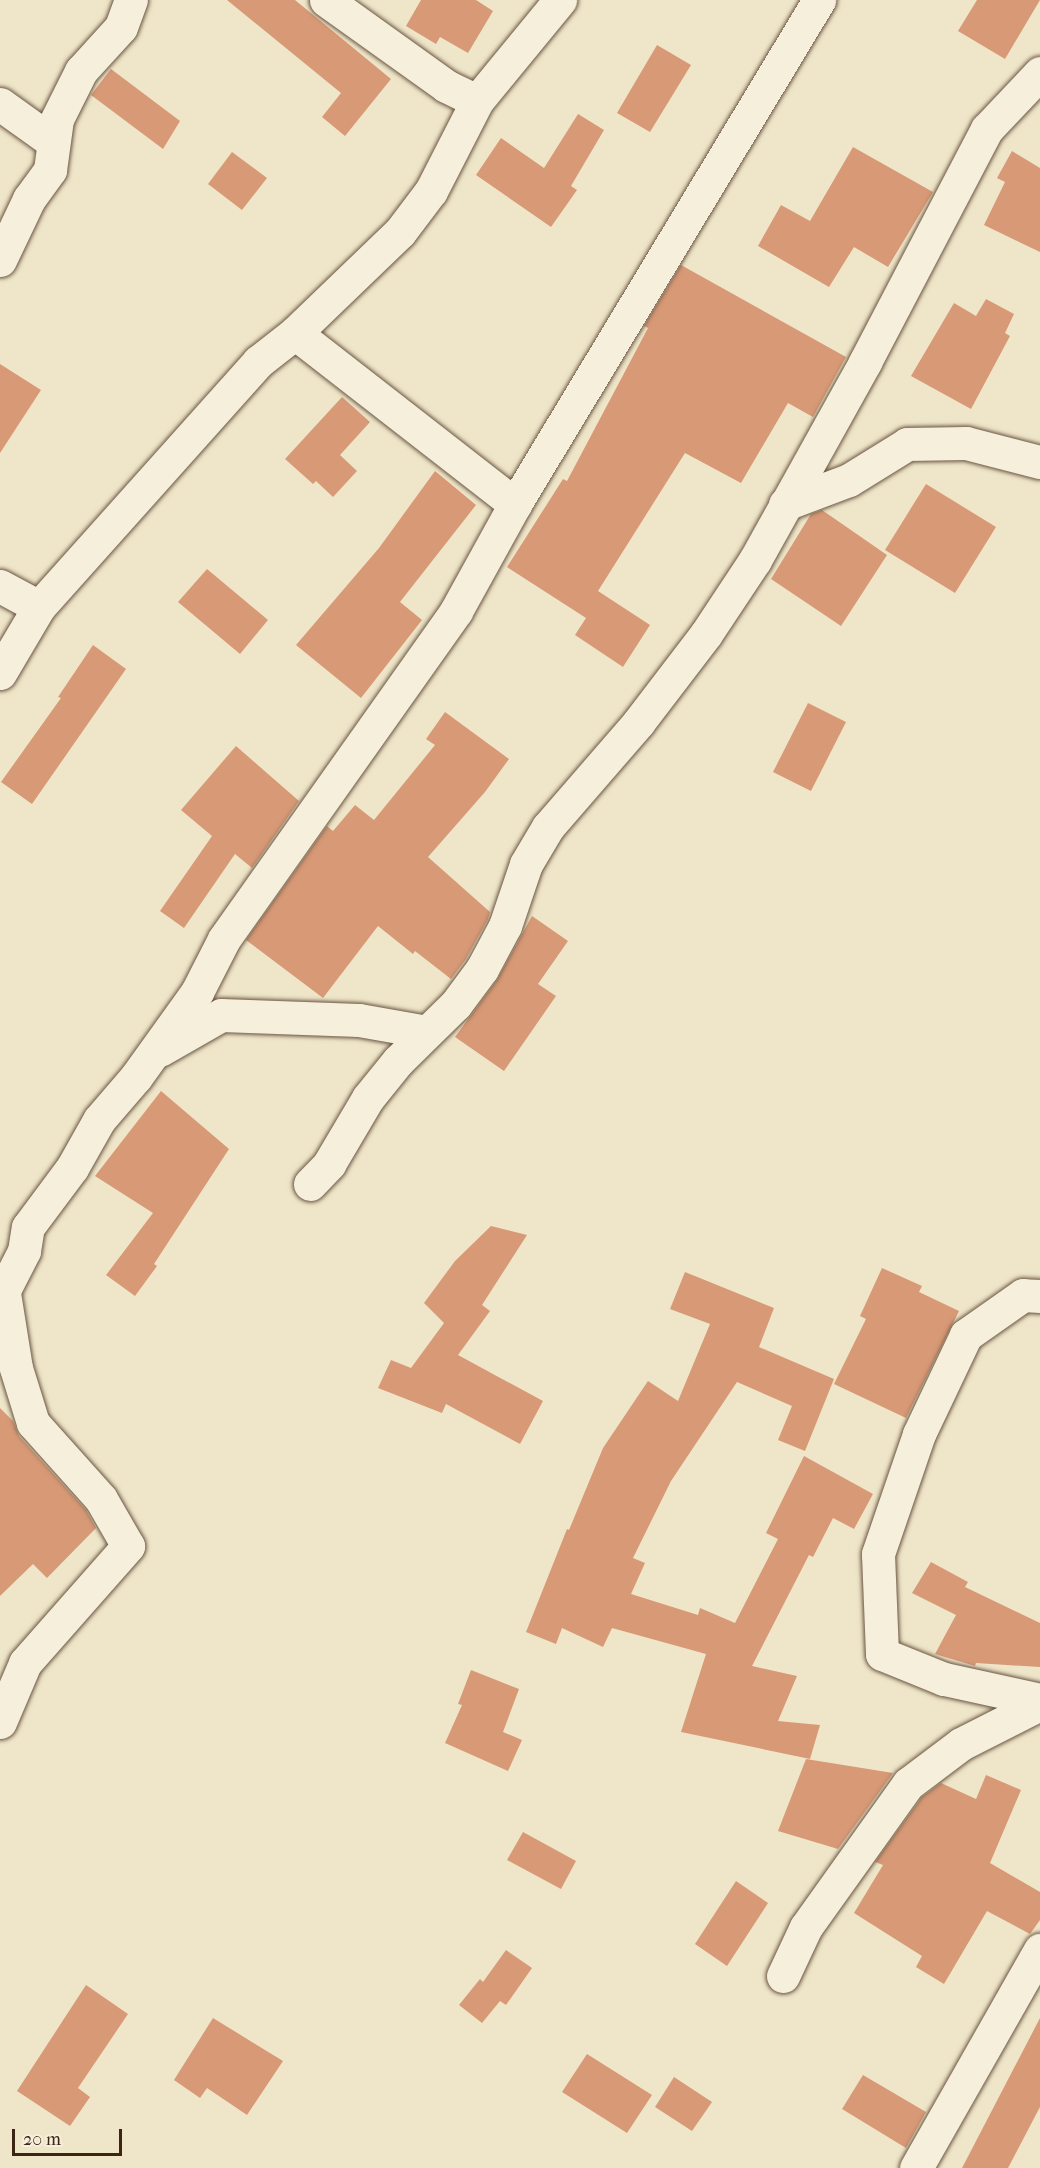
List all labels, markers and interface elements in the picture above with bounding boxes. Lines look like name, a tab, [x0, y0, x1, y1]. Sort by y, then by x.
scale bar	[15, 2117, 124, 2155]
text: 20 m	[23, 2129, 61, 2150]

